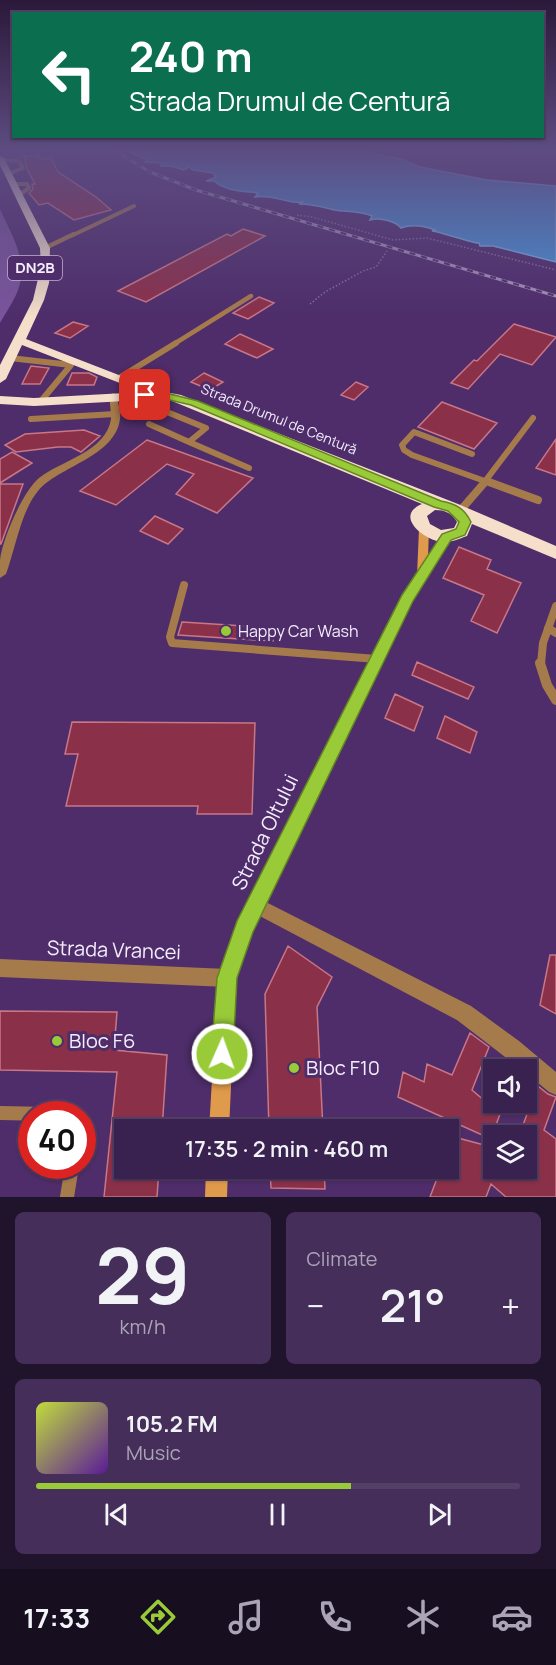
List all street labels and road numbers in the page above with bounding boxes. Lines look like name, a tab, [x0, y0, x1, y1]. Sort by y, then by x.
road number: DN2B	[8, 256, 62, 280]
street label: Strada Drumul de Centură	[198, 378, 360, 459]
street label: Strada Oltului	[225, 769, 304, 894]
street label: Strada Vrancei	[47, 934, 182, 965]

